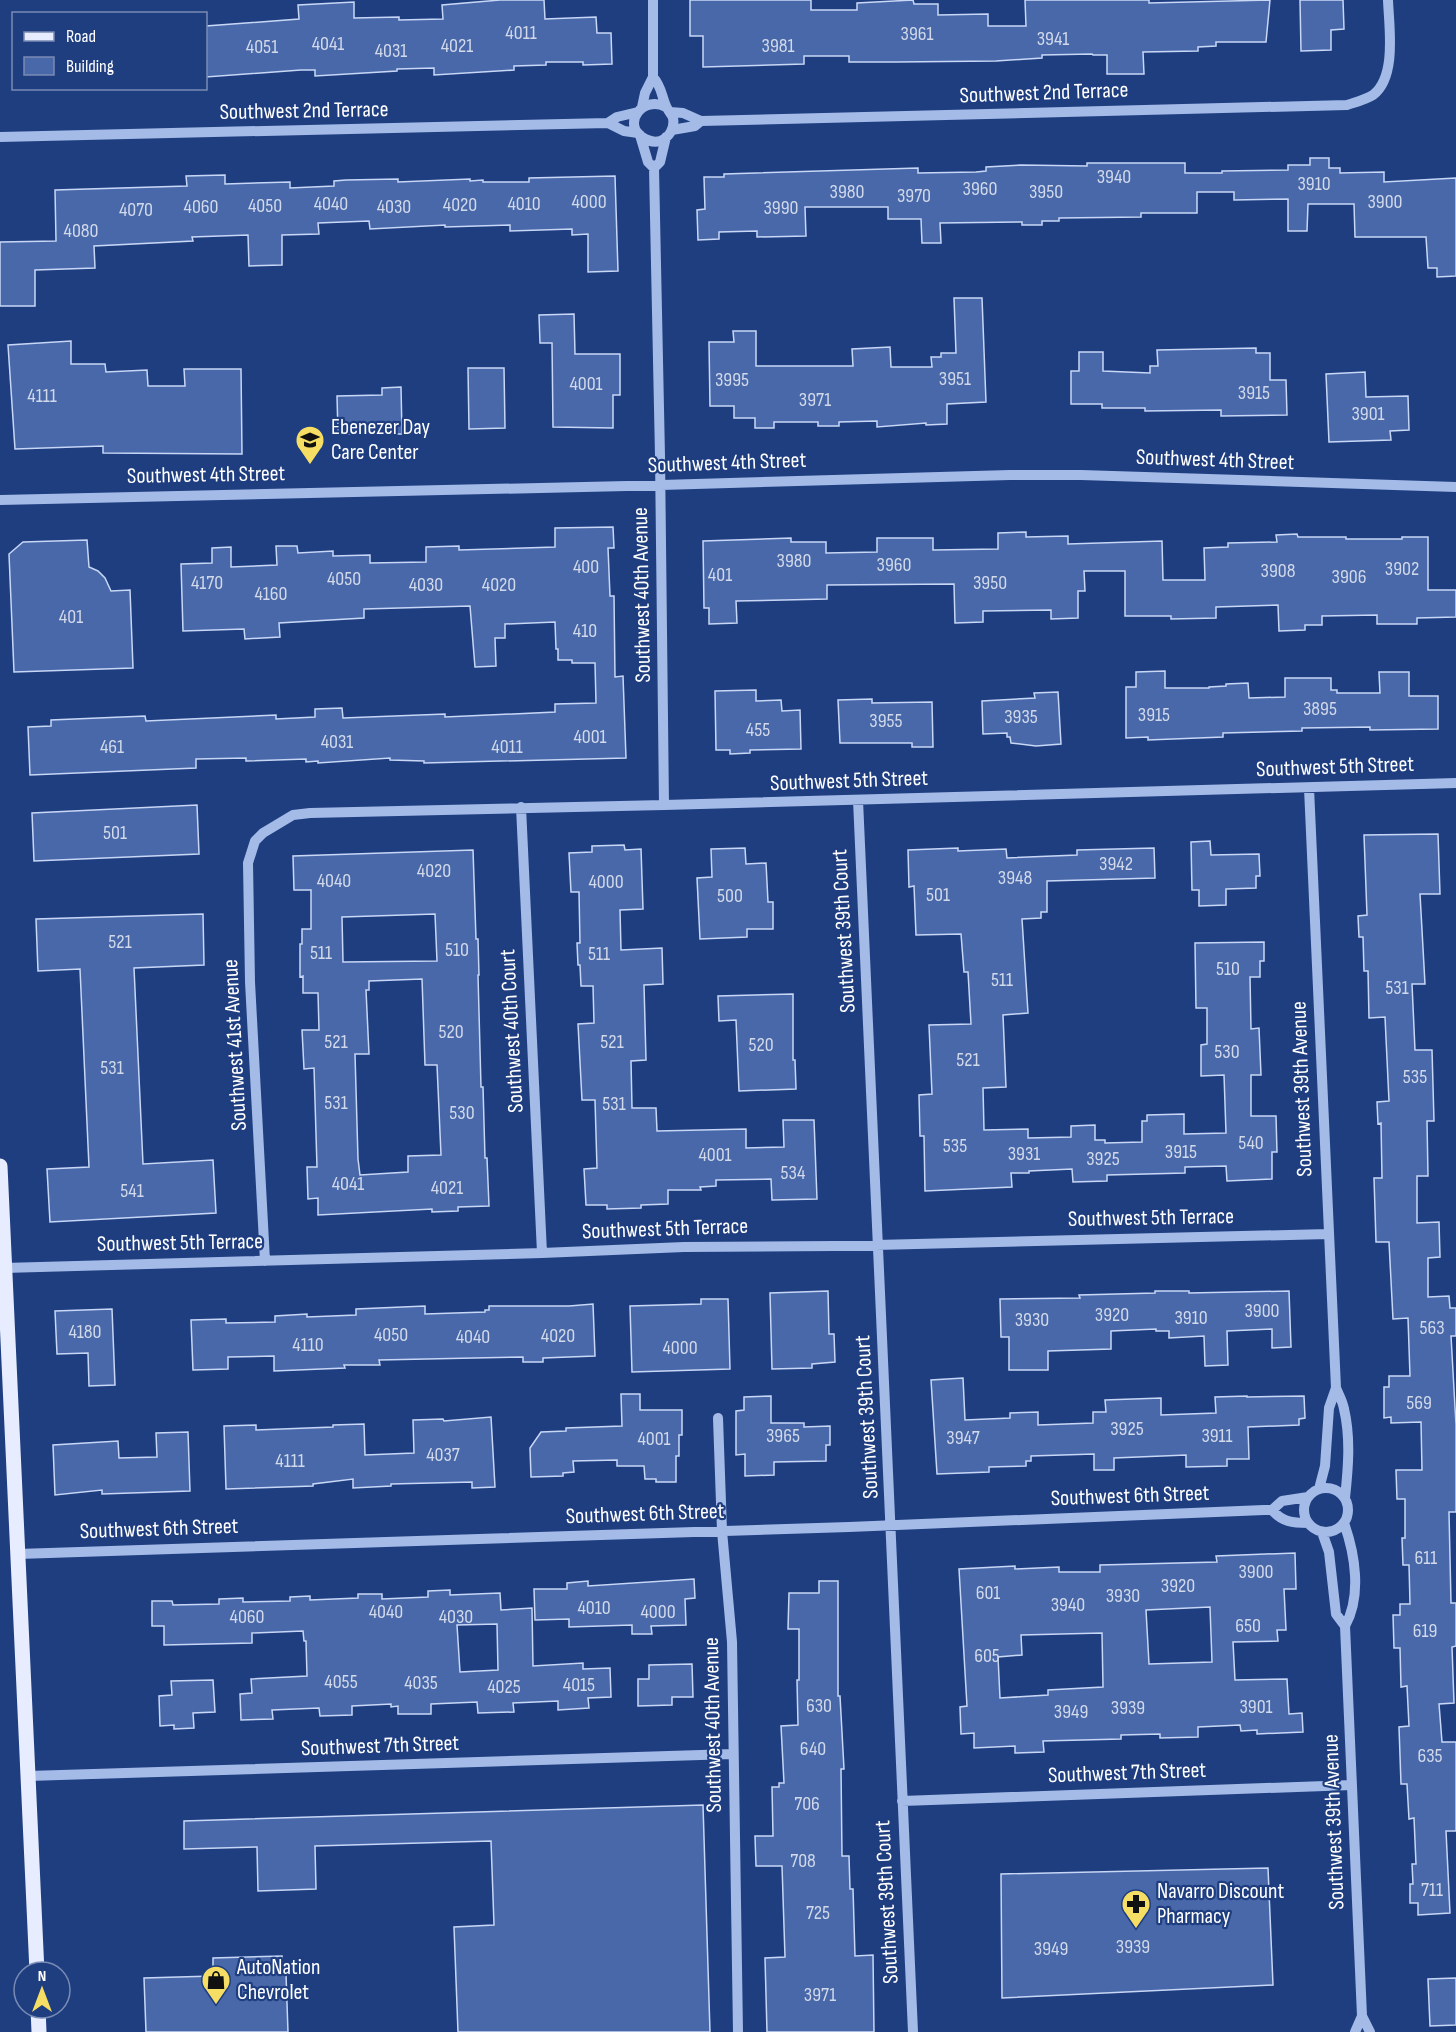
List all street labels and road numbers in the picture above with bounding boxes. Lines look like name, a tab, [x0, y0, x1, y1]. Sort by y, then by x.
street label: Southwest 2nd Terrace	[959, 77, 1129, 109]
street label: Southwest 2nd Terrace	[219, 96, 389, 126]
street label: Southwest 4th Street	[1135, 444, 1295, 476]
street label: Southwest 4th Street	[647, 447, 807, 479]
street label: Southwest 4th Street	[127, 460, 286, 490]
street label: Southwest 40th Avenue	[627, 507, 657, 683]
street label: Southwest 5th Street	[1256, 751, 1415, 783]
street label: Southwest 5th Street	[770, 765, 929, 797]
street label: Southwest 39th Court	[826, 848, 862, 1014]
street label: Southwest 40th Court	[494, 948, 530, 1113]
street label: Southwest 41st Avenue	[217, 958, 253, 1132]
street label: Southwest 39th Avenue	[1285, 1001, 1319, 1177]
street label: Southwest 5th Terrace	[1068, 1203, 1234, 1233]
street label: Southwest 5th Terrace	[582, 1213, 748, 1245]
street label: Southwest 5th Terrace	[97, 1228, 263, 1258]
street label: Southwest 39th Court	[849, 1334, 885, 1500]
street label: Southwest 6th Street	[1050, 1480, 1210, 1512]
street label: Southwest 6th Street	[565, 1498, 725, 1530]
street label: Southwest 6th Street	[79, 1513, 239, 1545]
street label: Southwest 40th Avenue	[698, 1637, 728, 1813]
street label: Southwest 7th Street	[301, 1730, 460, 1762]
street label: Southwest 39th Avenue	[1317, 1734, 1351, 1910]
street label: Southwest 7th Street	[1048, 1757, 1207, 1789]
street label: Southwest 39th Court	[869, 1819, 905, 1985]

